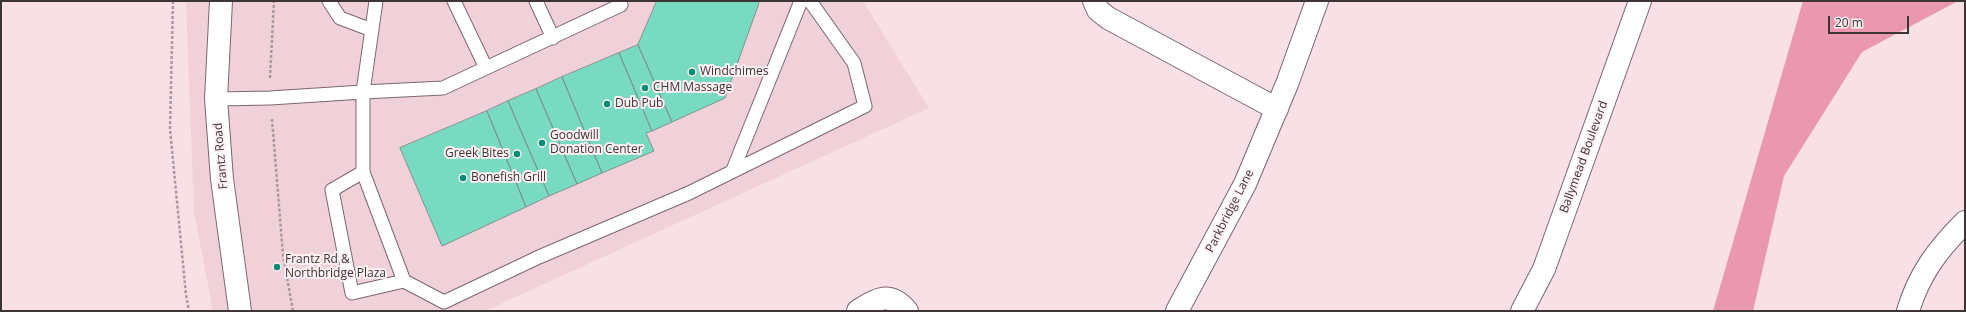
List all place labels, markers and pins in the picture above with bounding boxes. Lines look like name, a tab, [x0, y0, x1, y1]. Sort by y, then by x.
place label: Windchimes	[700, 65, 769, 79]
marker: Windchimes	[687, 67, 697, 77]
place label: CHM Massage	[653, 81, 732, 95]
marker: CHM Massage	[640, 83, 650, 93]
place label: Dub Pub	[615, 97, 663, 111]
marker: Dub Pub	[602, 99, 612, 109]
place label: Goodwill Donation Center	[550, 129, 643, 157]
marker: Goodwill Donation Center	[537, 138, 547, 148]
place label: Greek Bites	[445, 147, 509, 161]
marker: Greek Bites	[512, 149, 522, 159]
place label: Bonefish Grill	[471, 171, 546, 185]
marker: Bonefish Grill	[458, 173, 468, 183]
place label: Frantz Rd & Northbridge Plaza	[285, 253, 386, 281]
marker: Frantz Rd & Northbridge Plaza	[272, 262, 282, 272]

